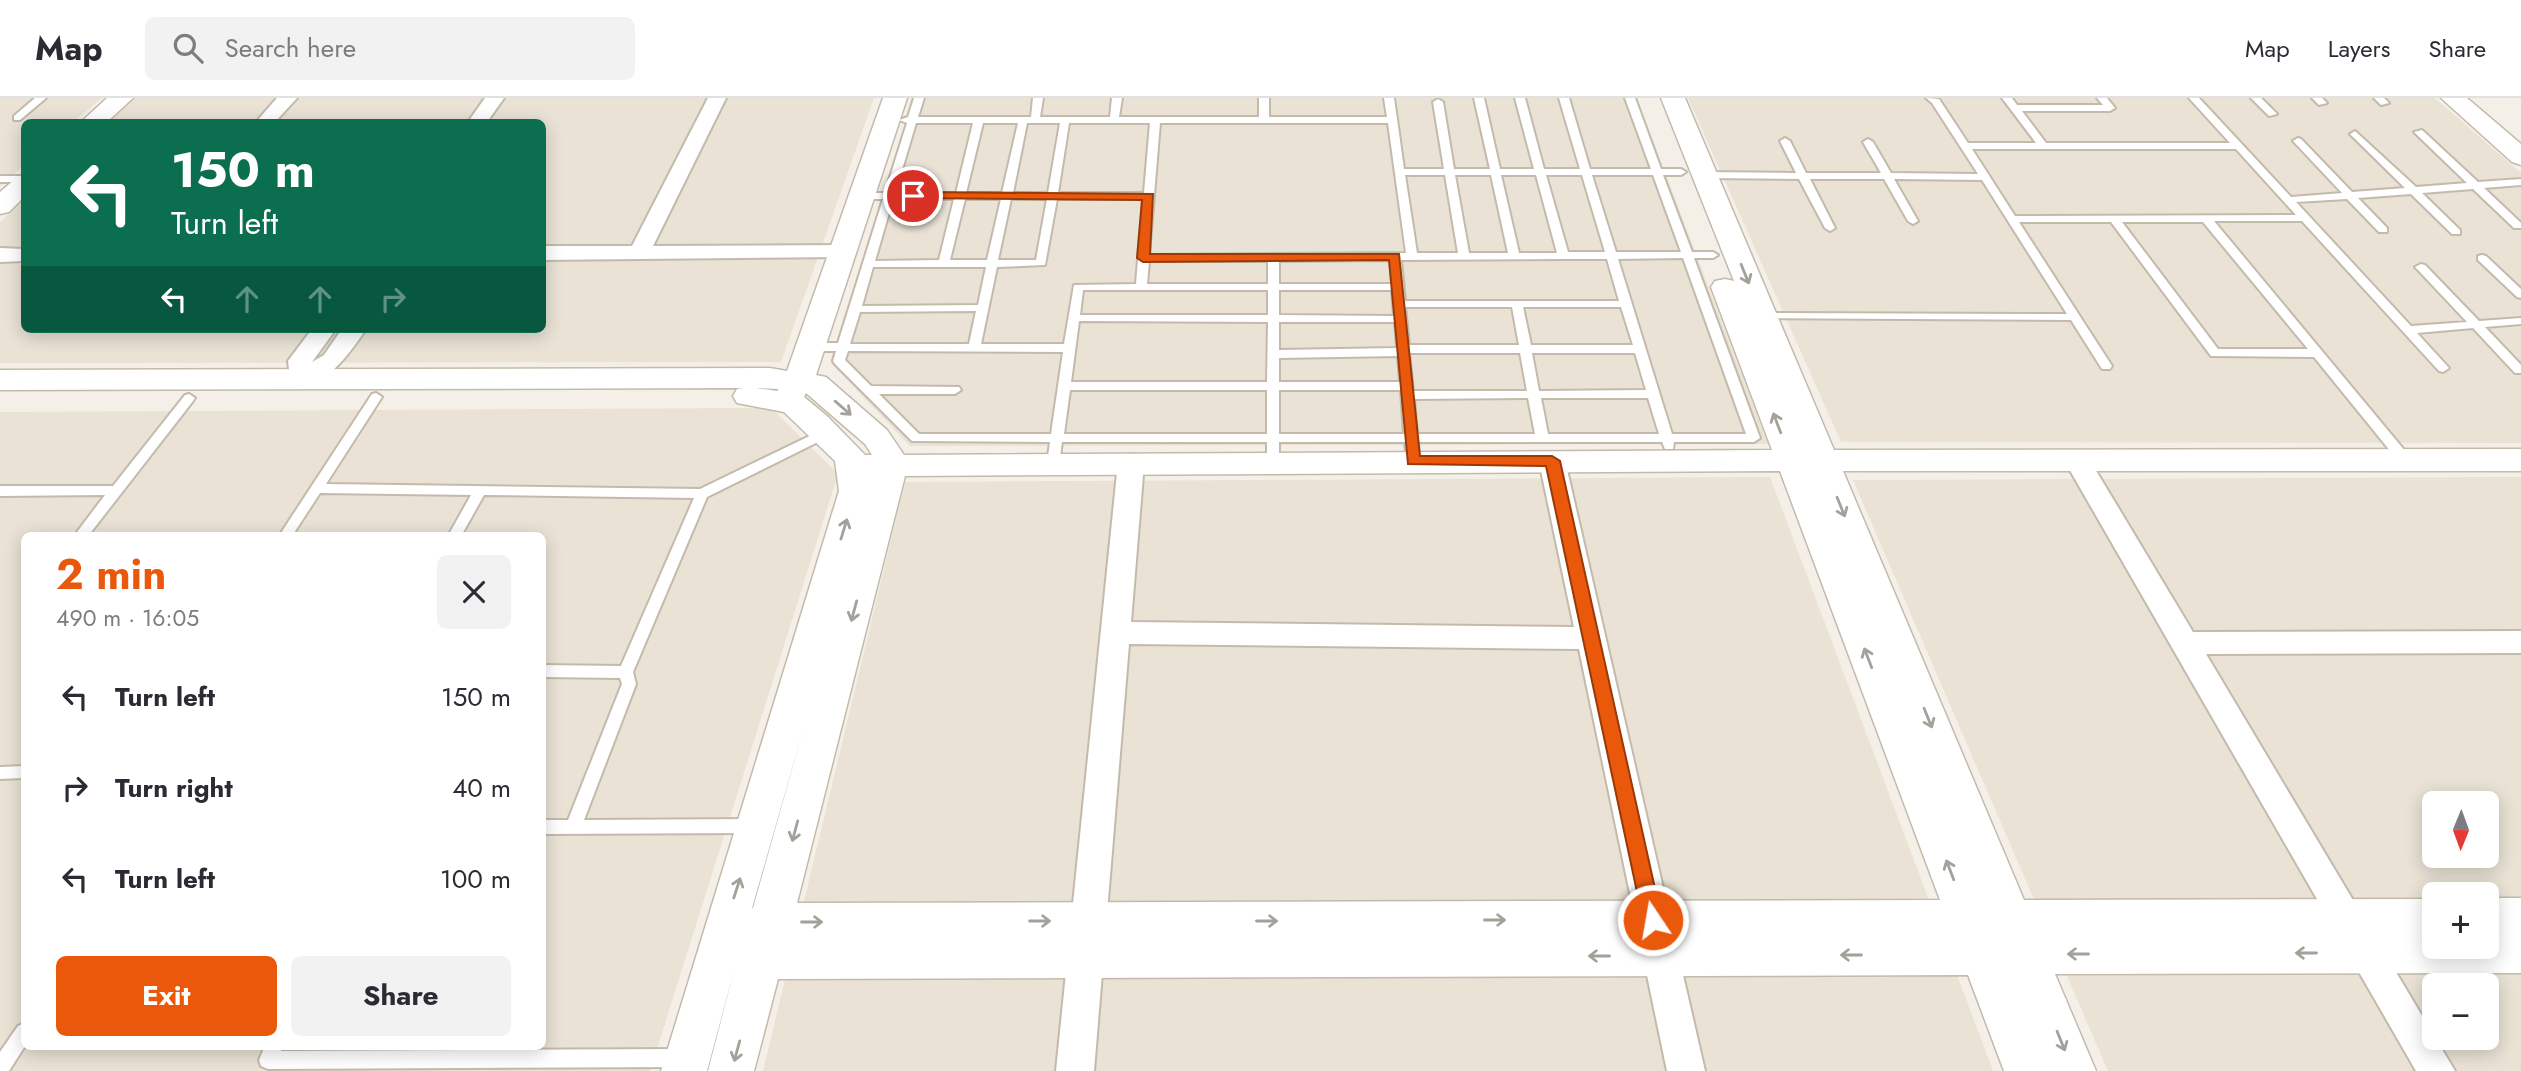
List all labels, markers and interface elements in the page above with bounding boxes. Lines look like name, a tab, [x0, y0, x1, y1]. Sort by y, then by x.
search box	[145, 17, 635, 80]
text: Map	[35, 25, 103, 72]
icon: search	[169, 29, 207, 67]
text: Search here	[225, 29, 356, 67]
text: Map	[2245, 31, 2290, 66]
text: Layers	[2328, 31, 2390, 66]
text: Share	[2428, 31, 2486, 66]
text: 150 m	[171, 135, 315, 205]
icon: left	[56, 147, 147, 238]
pin	[883, 166, 943, 226]
icon: arrive	[894, 177, 932, 215]
text: Turn left	[171, 200, 278, 246]
one-way arrow	[1739, 263, 1752, 285]
icon: left	[155, 280, 193, 318]
icon: ahead	[228, 280, 266, 318]
icon: ahead	[301, 280, 339, 318]
icon: right	[374, 280, 412, 318]
one-way arrow	[834, 400, 852, 416]
one-way arrow	[1770, 412, 1783, 434]
one-way arrow	[1835, 496, 1848, 518]
one-way arrow	[838, 518, 851, 540]
text: 2 min	[56, 544, 166, 605]
button: close	[437, 555, 511, 629]
one-way arrow	[846, 600, 859, 622]
text: 490 m · 16:05	[56, 601, 199, 635]
one-way arrow	[1860, 647, 1873, 669]
icon: left	[56, 678, 94, 716]
text: Turn left	[115, 678, 215, 716]
text: 150 m	[441, 678, 511, 716]
one-way arrow	[1922, 706, 1935, 728]
icon: right	[56, 769, 94, 807]
text: Turn right	[115, 769, 233, 807]
text: 40 m	[452, 769, 511, 807]
north arrow	[2422, 791, 2499, 868]
map controls	[2422, 791, 2499, 1050]
one-way arrow	[788, 819, 801, 842]
icon: left	[56, 860, 94, 898]
text: Turn left	[115, 860, 215, 898]
text: 100 m	[440, 860, 511, 898]
one-way arrow	[1942, 860, 1955, 881]
one-way arrow	[731, 877, 744, 899]
button: +	[2422, 882, 2499, 959]
position arrow	[1616, 883, 1690, 957]
one-way arrow	[1483, 913, 1506, 927]
one-way arrow	[1028, 914, 1051, 928]
one-way arrow	[1256, 914, 1279, 928]
one-way arrow	[801, 915, 824, 929]
one-way arrow	[2067, 947, 2090, 961]
one-way arrow	[2295, 947, 2318, 960]
one-way arrow	[1840, 948, 1863, 962]
one-way arrow	[1588, 949, 1611, 963]
button: Exit	[56, 956, 277, 1036]
button: Share	[291, 956, 511, 1036]
button: −	[2422, 973, 2499, 1050]
one-way arrow	[2055, 1030, 2068, 1052]
one-way arrow	[729, 1040, 742, 1062]

